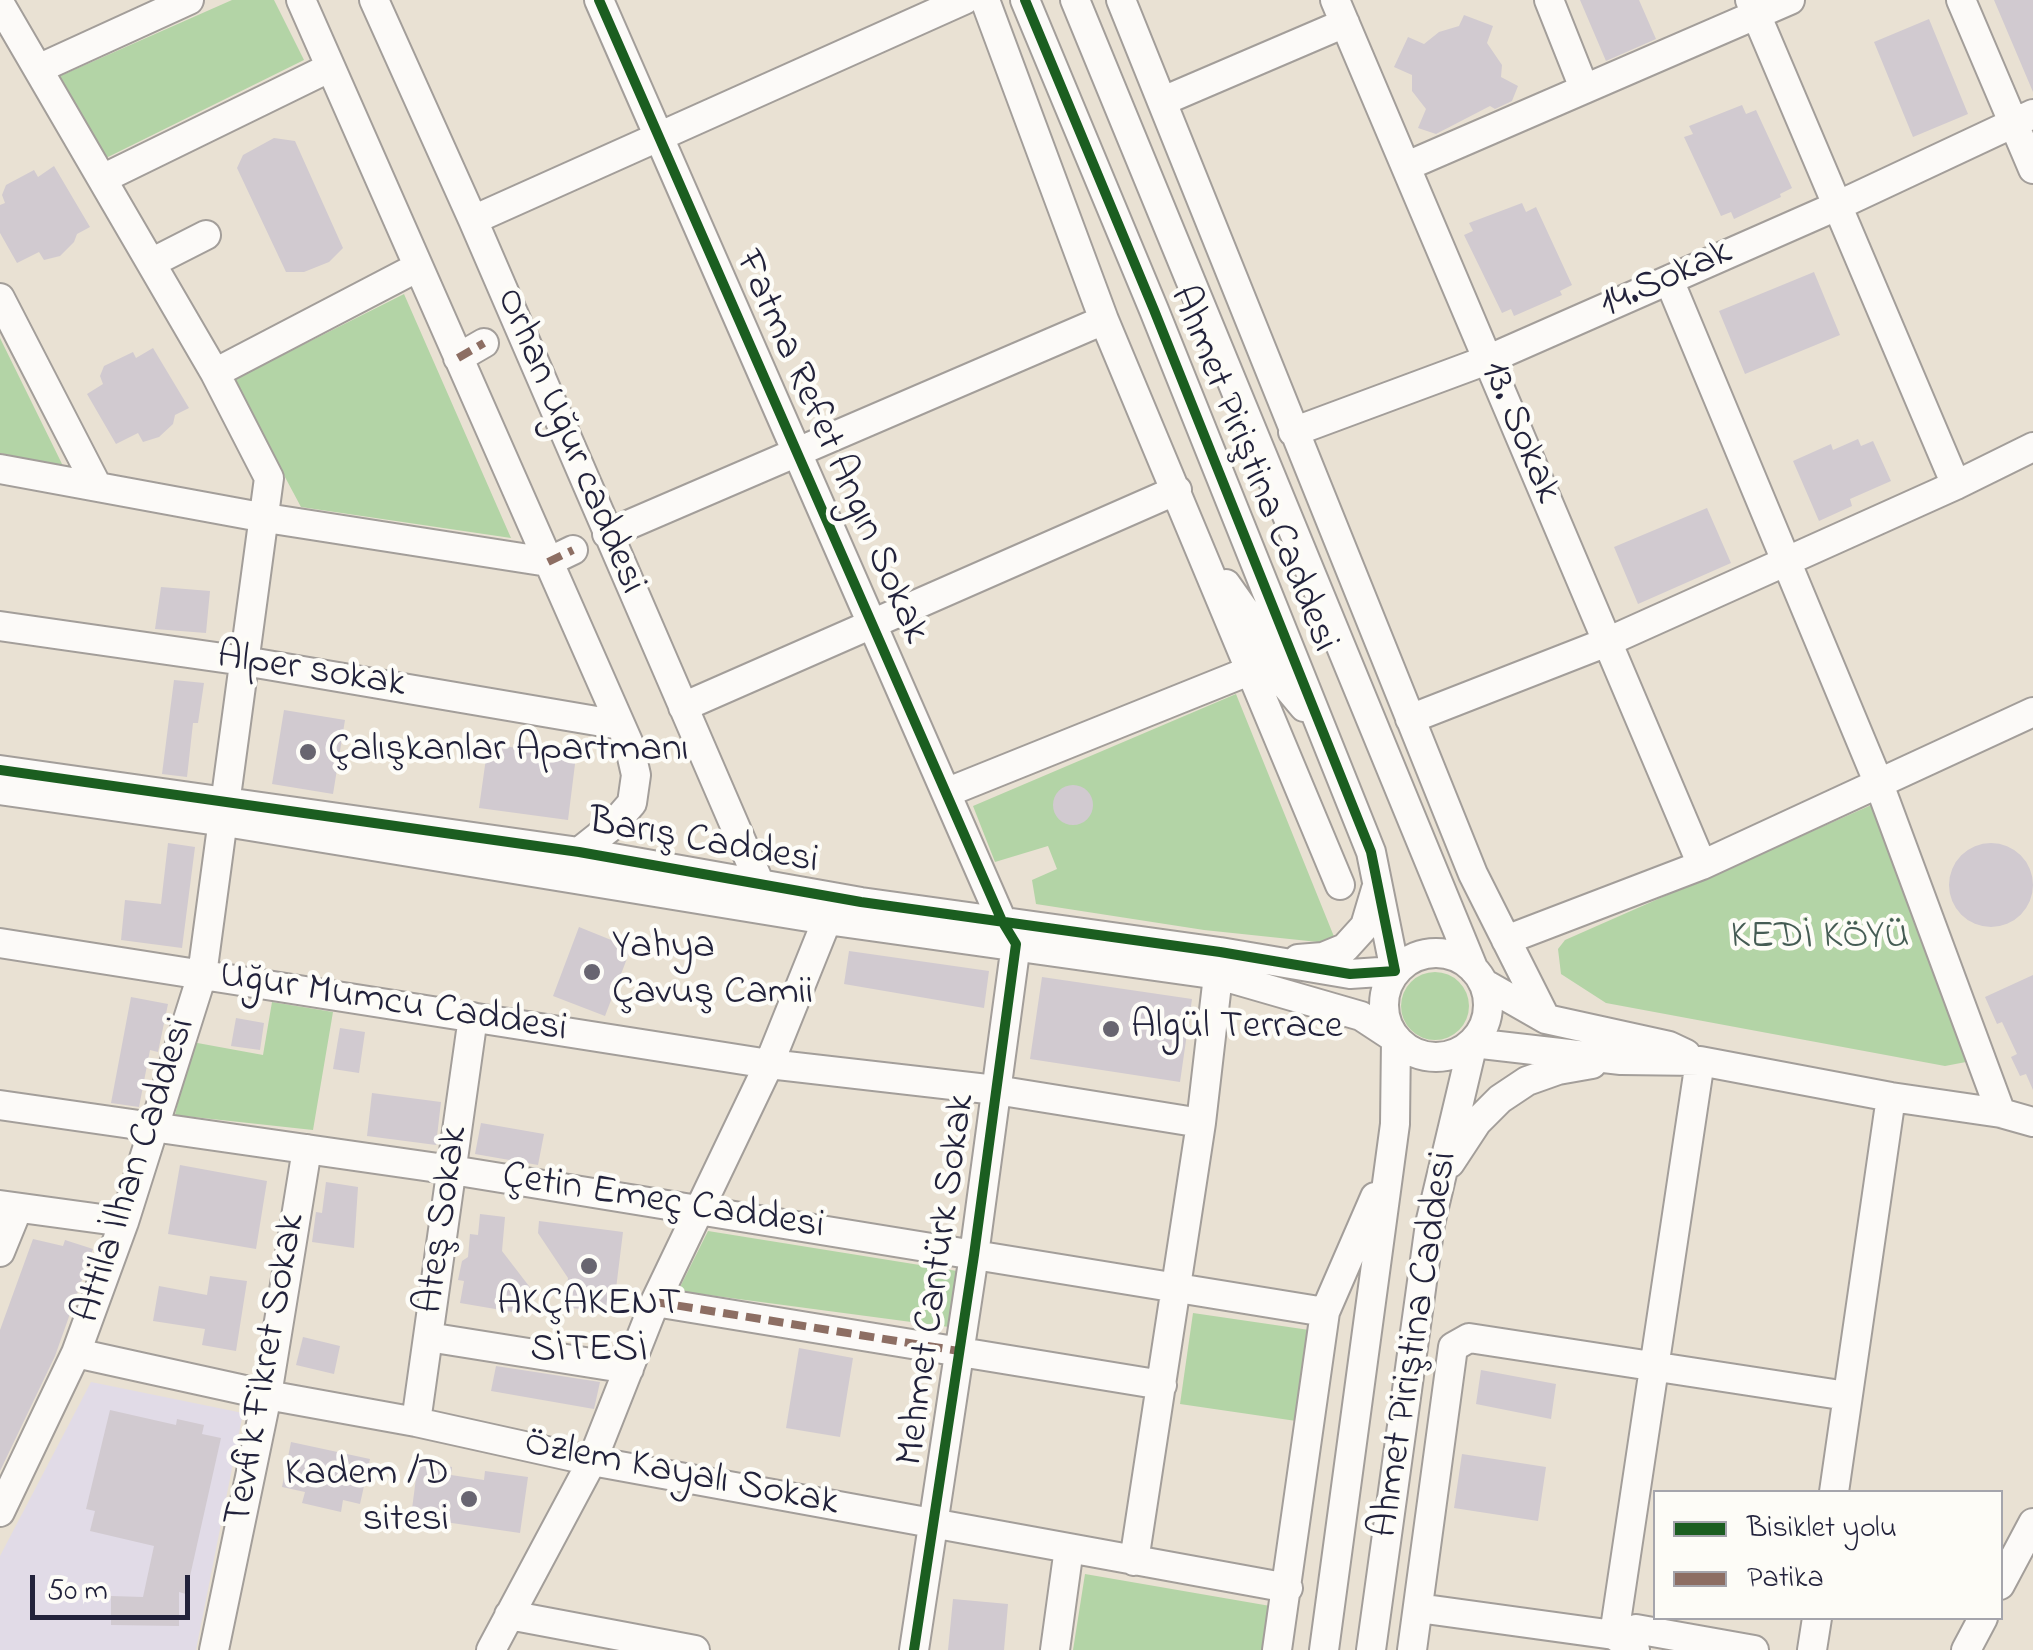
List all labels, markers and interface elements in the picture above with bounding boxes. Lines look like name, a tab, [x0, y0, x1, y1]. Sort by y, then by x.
street label: 14.Sokak	[1594, 231, 1740, 331]
street label: Fatma Refet Angın Sokak	[721, 244, 937, 652]
street label: Ahmet Piriştina Caddesi	[1156, 280, 1346, 660]
street label: Orhan Uğur caddesi	[482, 282, 654, 602]
street label: 13. Sokak	[1467, 355, 1569, 511]
street label: Alper sokak	[213, 634, 409, 712]
place label: Çalışkanlar Apartmanı	[328, 728, 689, 776]
marker: Çalışkanlar Apartmanı	[297, 741, 319, 763]
street label: Barış Caddesi	[584, 800, 822, 888]
park label: KEDİ KÖYÜ	[1731, 915, 1909, 963]
place label: Yahya Çavuş Camii	[612, 925, 813, 1019]
street label: Uğur Mumcu Caddesi	[216, 954, 570, 1056]
marker: Yahya Çavuş Camii	[581, 961, 603, 983]
place label: Algül Terrace	[1131, 1005, 1343, 1053]
street label: Attila İlhan Caddesi	[65, 1013, 209, 1329]
marker: Algül Terrace	[1100, 1018, 1122, 1040]
street label: Mehmet Cantürk Sokak	[889, 1091, 989, 1469]
street label: Ateş Sokak	[408, 1123, 482, 1317]
street label: Ahmet Piriştina Caddesi	[1363, 1149, 1471, 1541]
street label: Çetin Emeç Caddesi	[499, 1155, 827, 1253]
street label: Tevfik Fikret Sokak	[217, 1210, 319, 1530]
marker: AKÇAKENT SİTESİ	[578, 1255, 600, 1277]
place label: AKÇAKENT SİTESİ	[497, 1282, 681, 1376]
street label: Özlem Kayalı Sokak	[520, 1422, 842, 1530]
place label: Kadem /D sitesi	[285, 1452, 449, 1546]
marker: Kadem /D sitesi	[458, 1488, 480, 1510]
legend	[1653, 1490, 2003, 1620]
text: Bisiklet yolu	[1747, 1507, 1897, 1551]
scale bar	[35, 1555, 195, 1617]
text: Patika	[1747, 1557, 1824, 1601]
text: 50 m	[47, 1570, 108, 1614]

